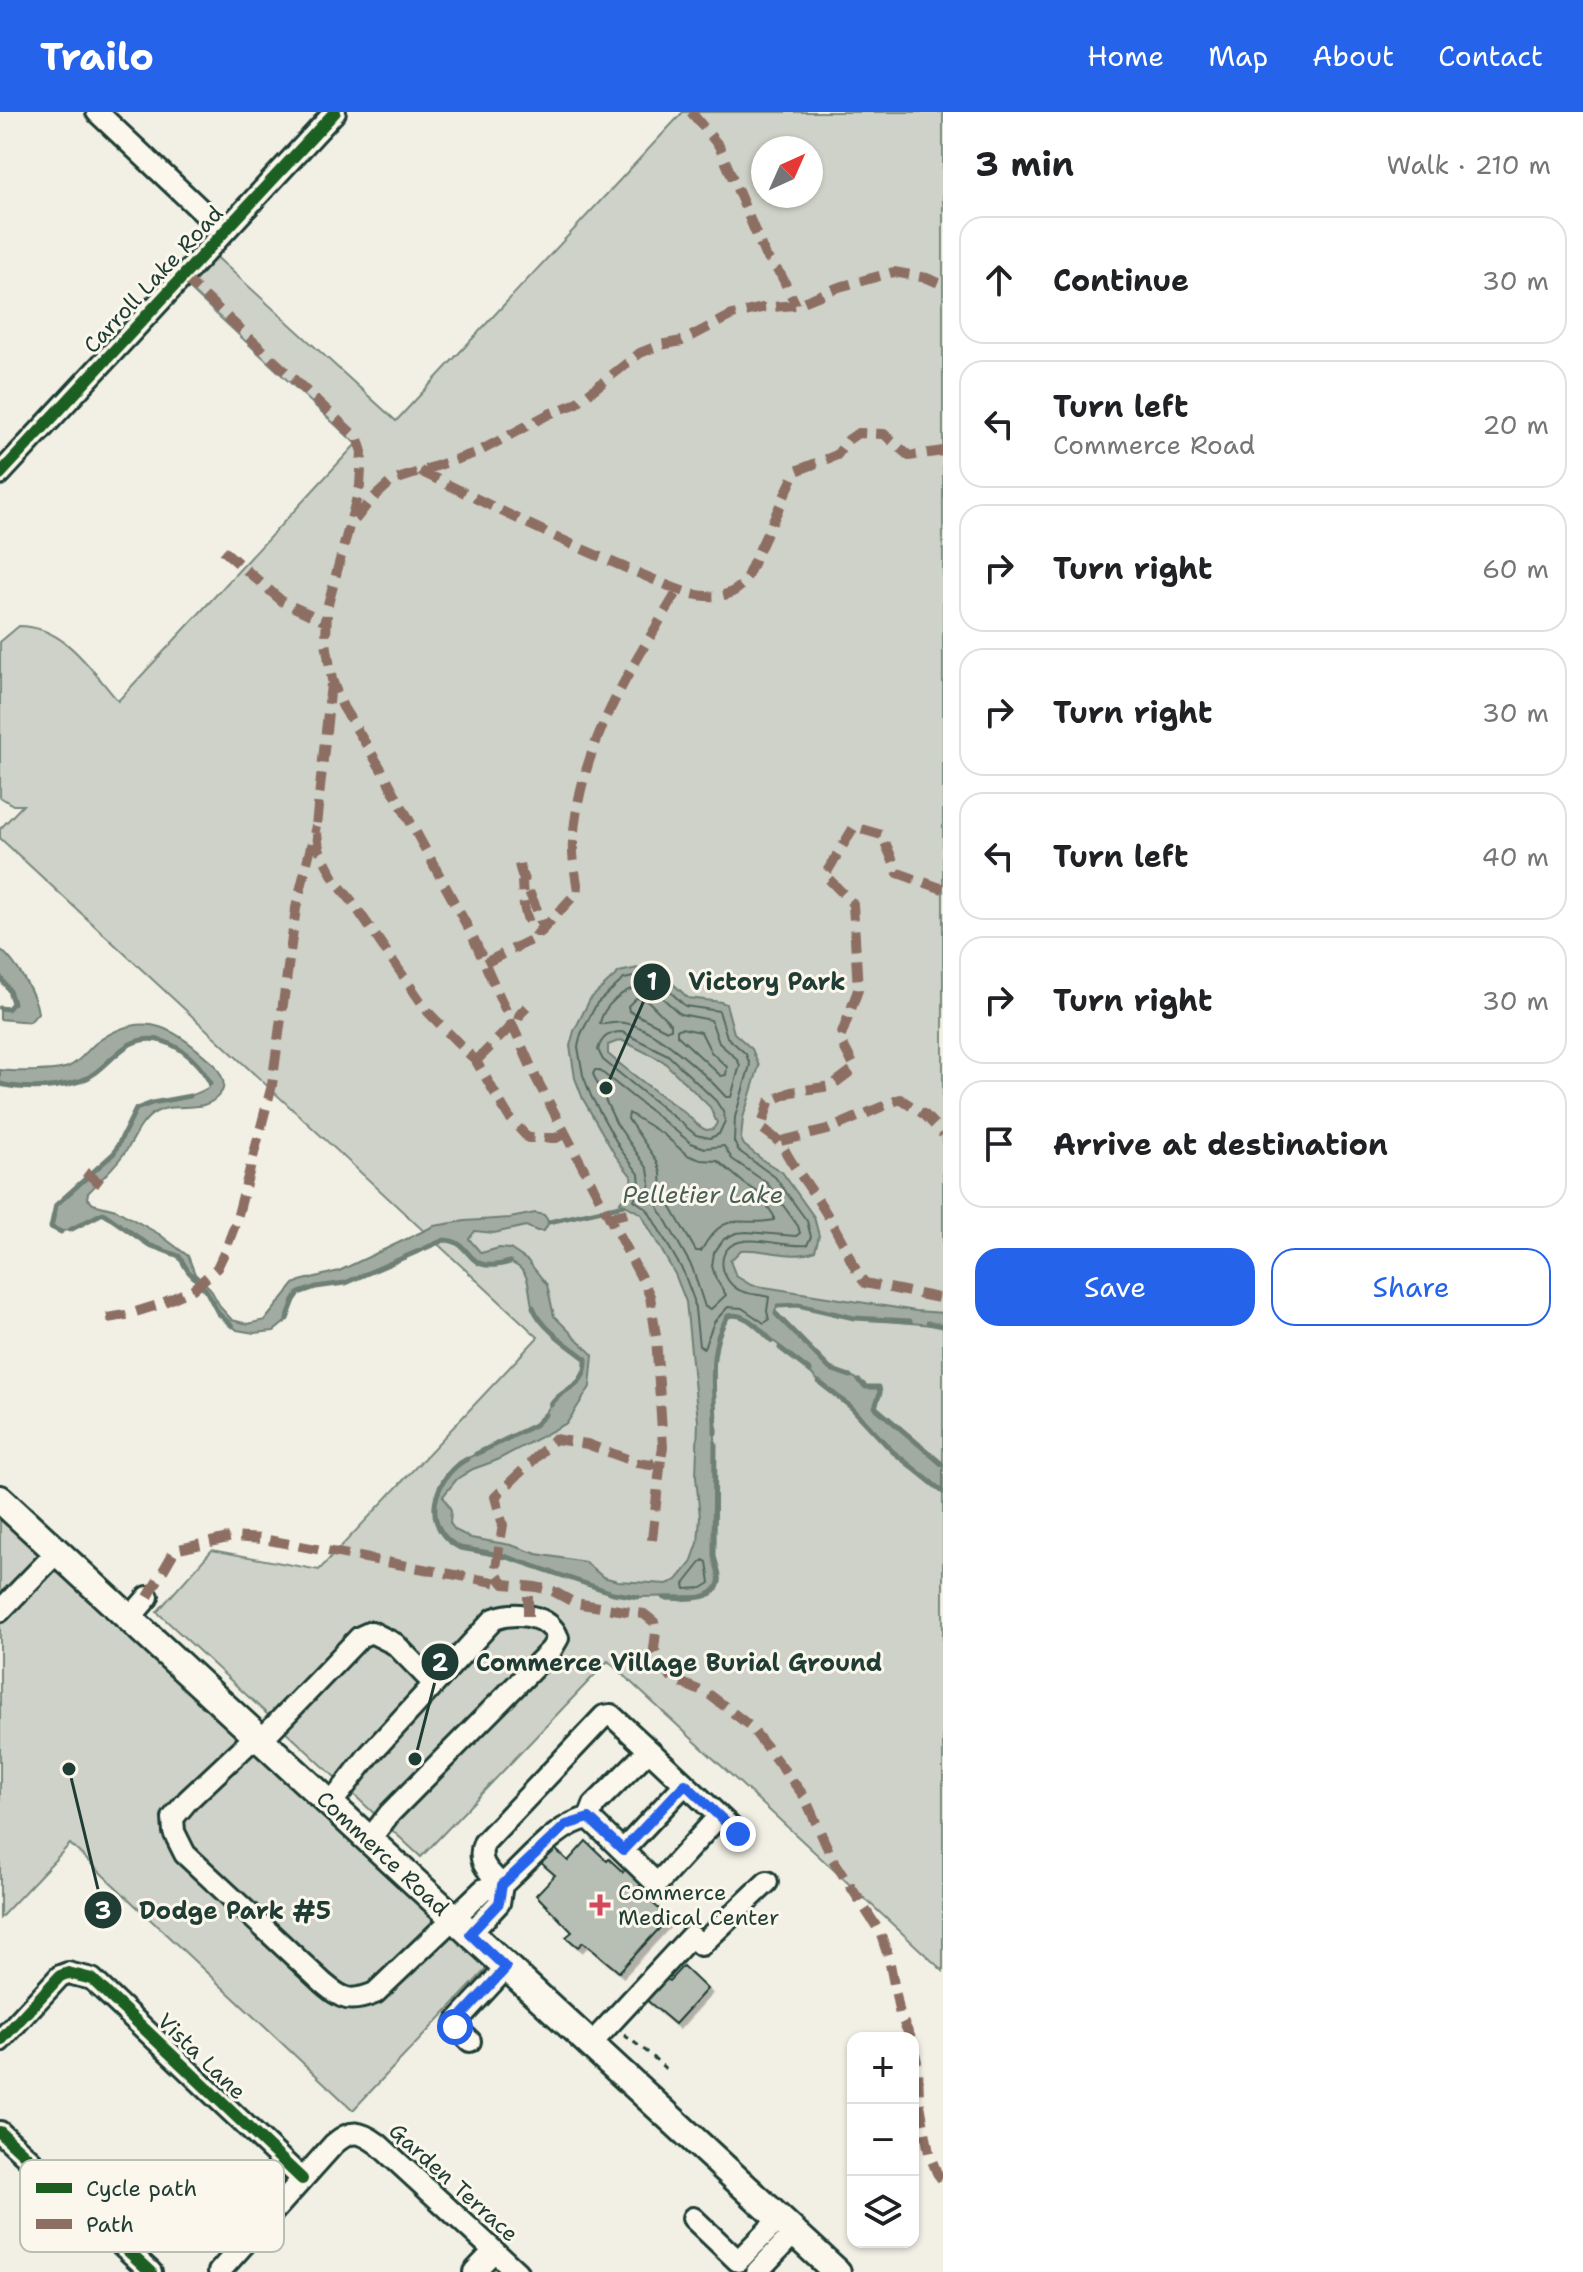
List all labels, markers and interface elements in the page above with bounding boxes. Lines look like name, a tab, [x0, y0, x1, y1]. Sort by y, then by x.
text: Trailo	[40, 31, 154, 82]
text: Home	[1087, 37, 1164, 75]
text: Map	[1208, 37, 1268, 75]
text: About	[1312, 37, 1394, 75]
text: Contact	[1438, 37, 1543, 75]
north arrow	[751, 136, 823, 208]
text: 3 min	[975, 141, 1074, 187]
text: Walk · 210 m	[1387, 147, 1551, 182]
street label: Carroll Lake Road	[77, 199, 230, 359]
icon: ahead	[977, 258, 1021, 302]
text: Continue	[1053, 260, 1189, 301]
text: 30 m	[1482, 263, 1549, 298]
text: Turn left	[1053, 386, 1188, 427]
icon: left	[977, 402, 1021, 446]
text: 20 m	[1482, 407, 1549, 442]
text: Commerce Road	[1053, 427, 1255, 462]
icon: right	[977, 546, 1021, 590]
text: Turn right	[1053, 548, 1212, 589]
text: 60 m	[1482, 551, 1549, 586]
icon: right	[977, 690, 1021, 734]
text: Turn right	[1053, 692, 1212, 733]
text: 30 m	[1482, 695, 1549, 730]
icon: left	[977, 834, 1021, 878]
text: Turn left	[1053, 836, 1188, 877]
text: 40 m	[1482, 839, 1549, 874]
callout: Victory Park	[632, 958, 862, 1006]
text: 1	[647, 966, 657, 998]
text: Victory Park	[688, 966, 846, 998]
icon: right	[977, 978, 1021, 1022]
text: Turn right	[1053, 980, 1212, 1021]
text: 30 m	[1482, 983, 1549, 1018]
icon: arrive	[977, 1122, 1021, 1166]
text: Arrive at destination	[1053, 1124, 1388, 1165]
water label: Pelletier Lake	[623, 1179, 783, 1211]
button: Save	[975, 1248, 1255, 1326]
button: Share	[1271, 1248, 1551, 1326]
callout: Commerce Village Burial Ground	[420, 1638, 899, 1686]
text: 2	[432, 1647, 449, 1679]
text: Commerce Village Burial Ground	[476, 1647, 882, 1679]
street label: Commerce Road	[310, 1784, 455, 1922]
route end	[720, 1816, 756, 1852]
place label: Commerce Medical Center	[618, 1878, 779, 1932]
callout: Dodge Park #5	[83, 1886, 347, 1934]
marker: Commerce Medical Center	[589, 1894, 611, 1916]
text: 3	[95, 1895, 111, 1927]
text: Dodge Park #5	[139, 1895, 331, 1927]
street label: Vista Lane	[151, 2007, 252, 2106]
route start	[437, 2009, 473, 2045]
map controls	[847, 2032, 919, 2248]
button: +	[847, 2032, 919, 2104]
button: −	[847, 2104, 919, 2176]
street label: Garden Terrace	[383, 2116, 525, 2248]
legend	[20, 2160, 284, 2252]
text: Cycle path	[86, 2174, 197, 2203]
button: layers	[847, 2176, 919, 2248]
text: Path	[86, 2210, 134, 2239]

